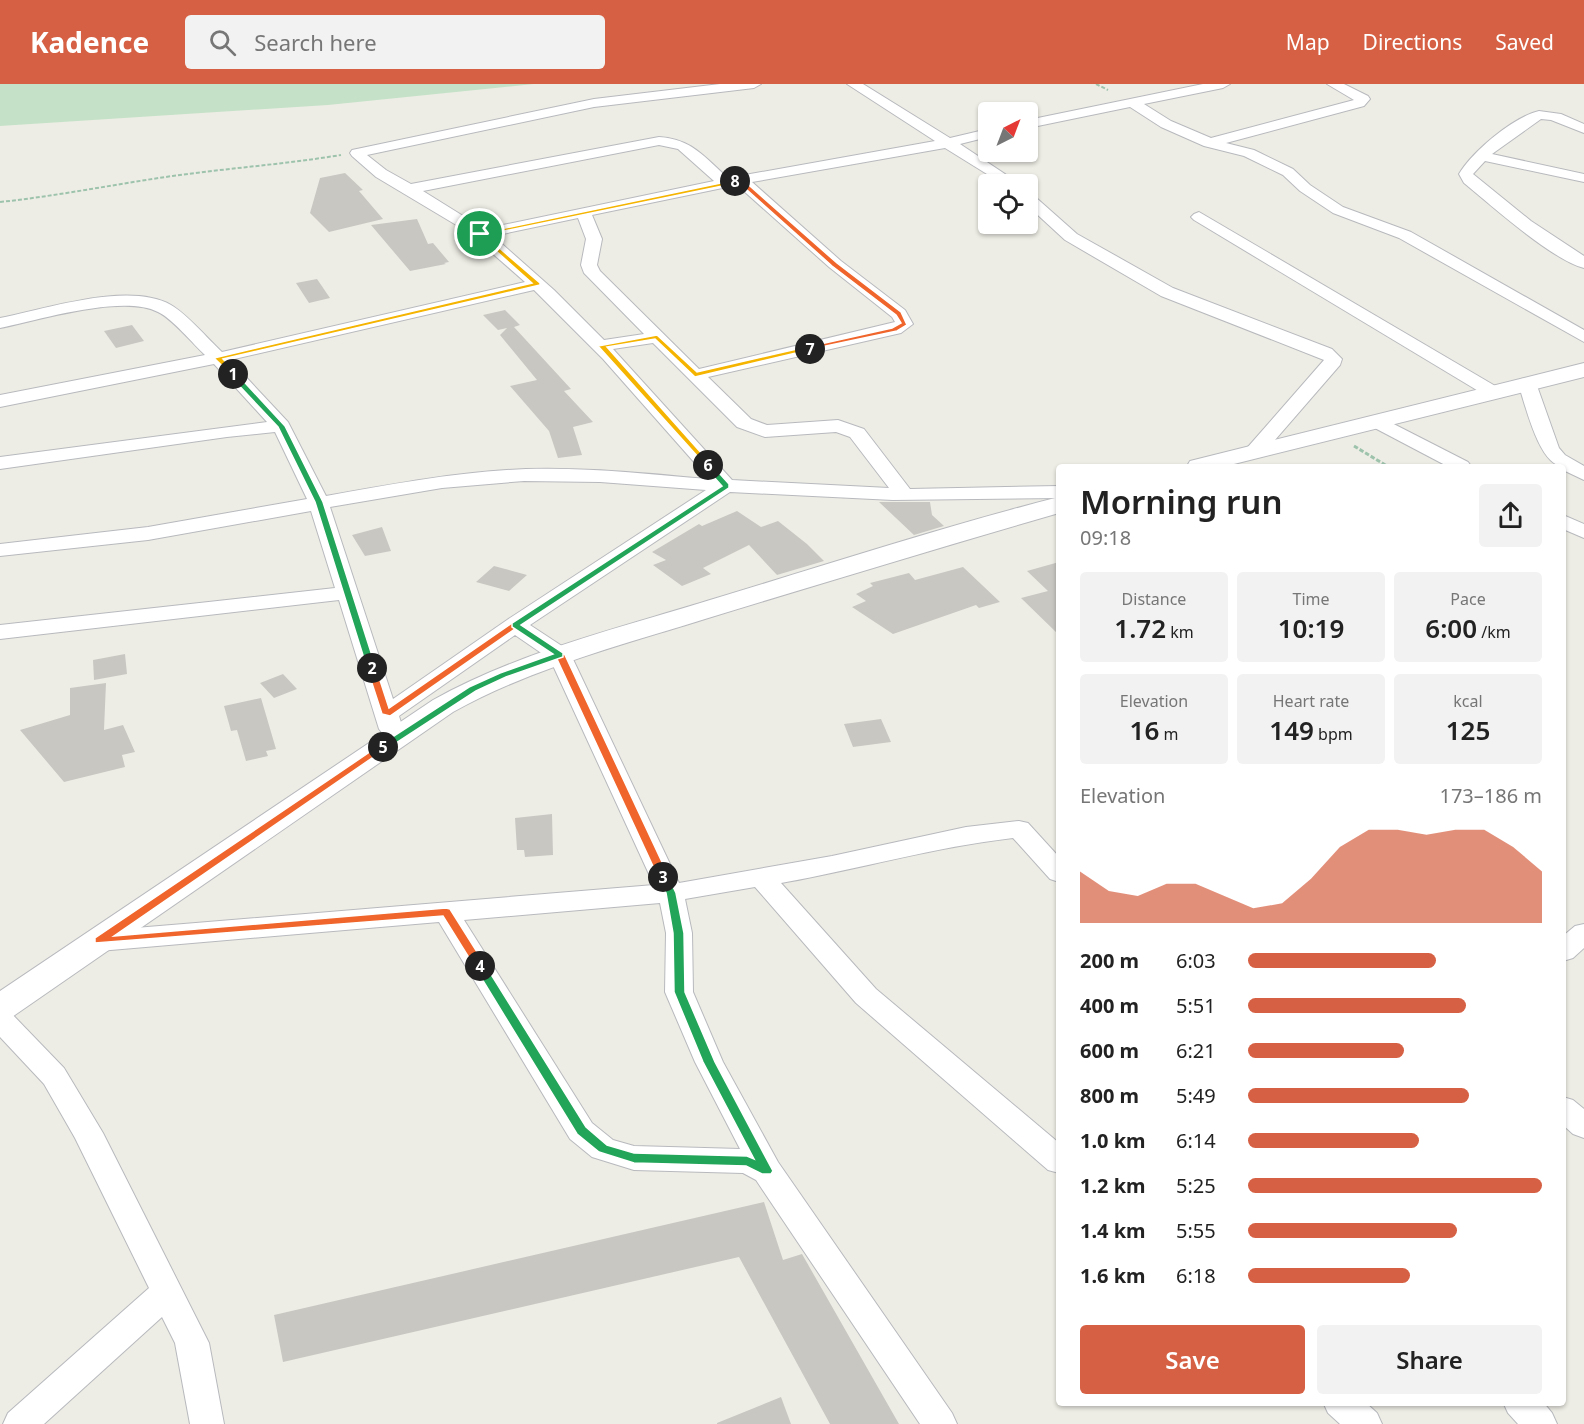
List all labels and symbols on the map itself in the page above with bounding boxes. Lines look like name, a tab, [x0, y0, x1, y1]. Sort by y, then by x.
north arrow	[978, 102, 1038, 162]
pin: 8	[720, 166, 750, 196]
pin	[454, 208, 505, 259]
pin: 7	[795, 334, 825, 364]
pin: 1	[218, 359, 248, 389]
pin: 6	[693, 450, 723, 480]
pin: 2	[357, 653, 387, 683]
pin: 5	[368, 732, 398, 762]
pin: 3	[648, 862, 678, 892]
pin: 4	[465, 951, 495, 981]

